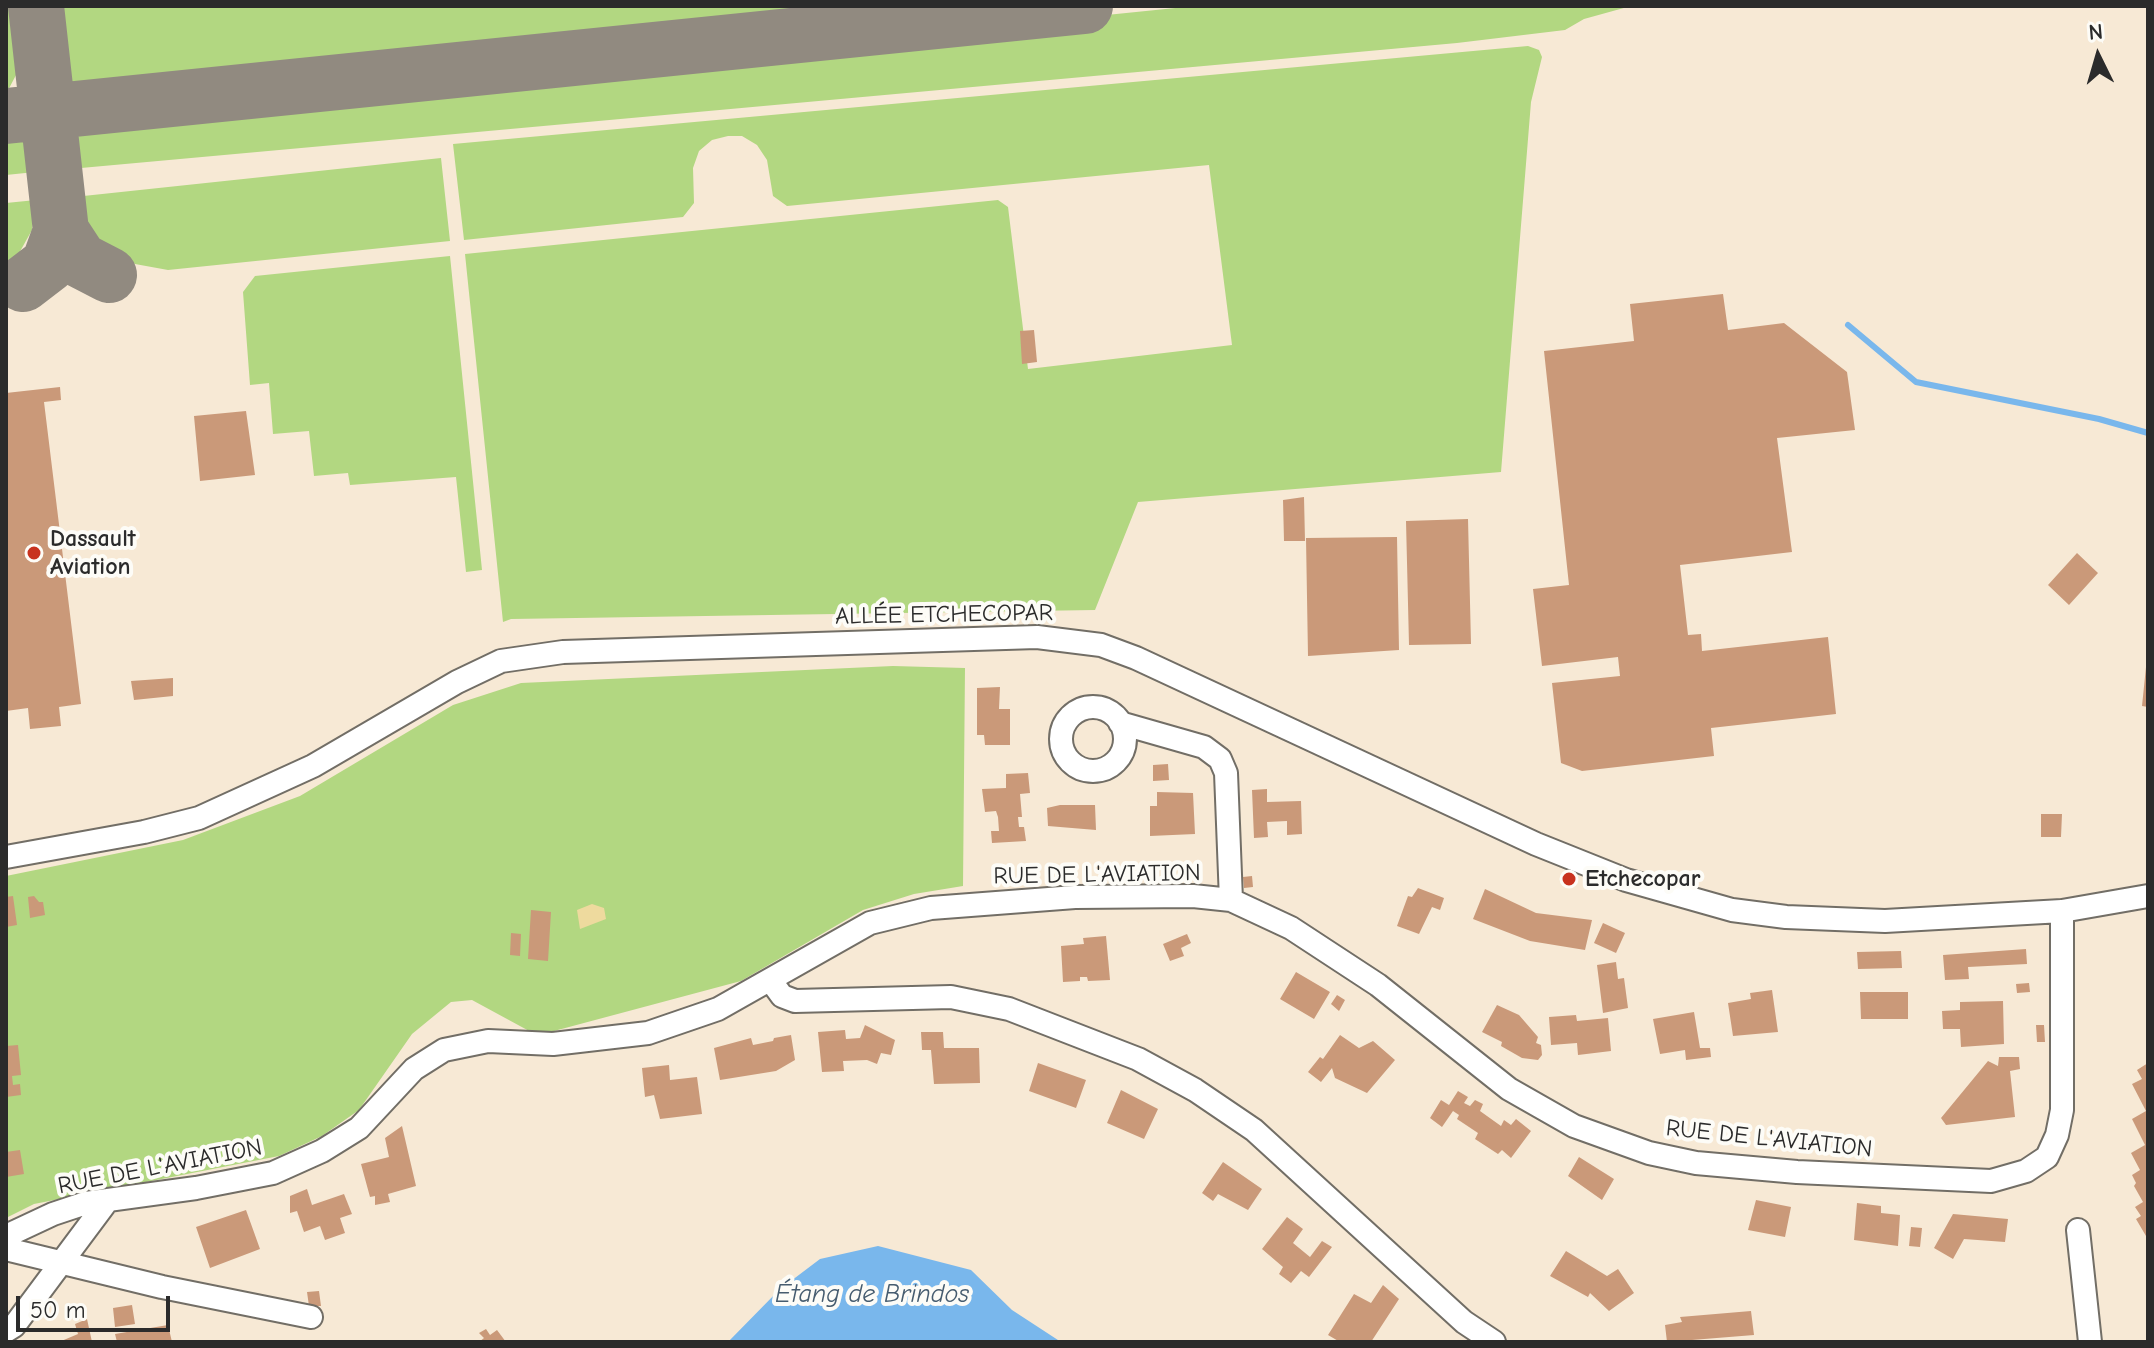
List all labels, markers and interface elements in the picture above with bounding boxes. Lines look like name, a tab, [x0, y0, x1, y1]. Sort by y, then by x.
north arrow	[2058, 16, 2138, 96]
text: N	[2088, 19, 2104, 46]
place label: Dassault Aviation	[50, 525, 136, 581]
marker: Dassault Aviation	[25, 544, 43, 562]
street label: ALLÉE ETCHECOPAR	[835, 599, 1053, 631]
street label: RUE DE L'AVIATION	[993, 859, 1201, 891]
place label: Etchecopar	[1585, 865, 1700, 893]
marker: Etchecopar	[1560, 870, 1578, 888]
street label: RUE DE L'AVIATION	[1664, 1114, 1874, 1164]
street label: RUE DE L'AVIATION	[55, 1133, 265, 1201]
water label: Étang de Brindos	[775, 1279, 969, 1311]
scale bar	[20, 1280, 174, 1330]
text: 50 m	[30, 1296, 86, 1324]

